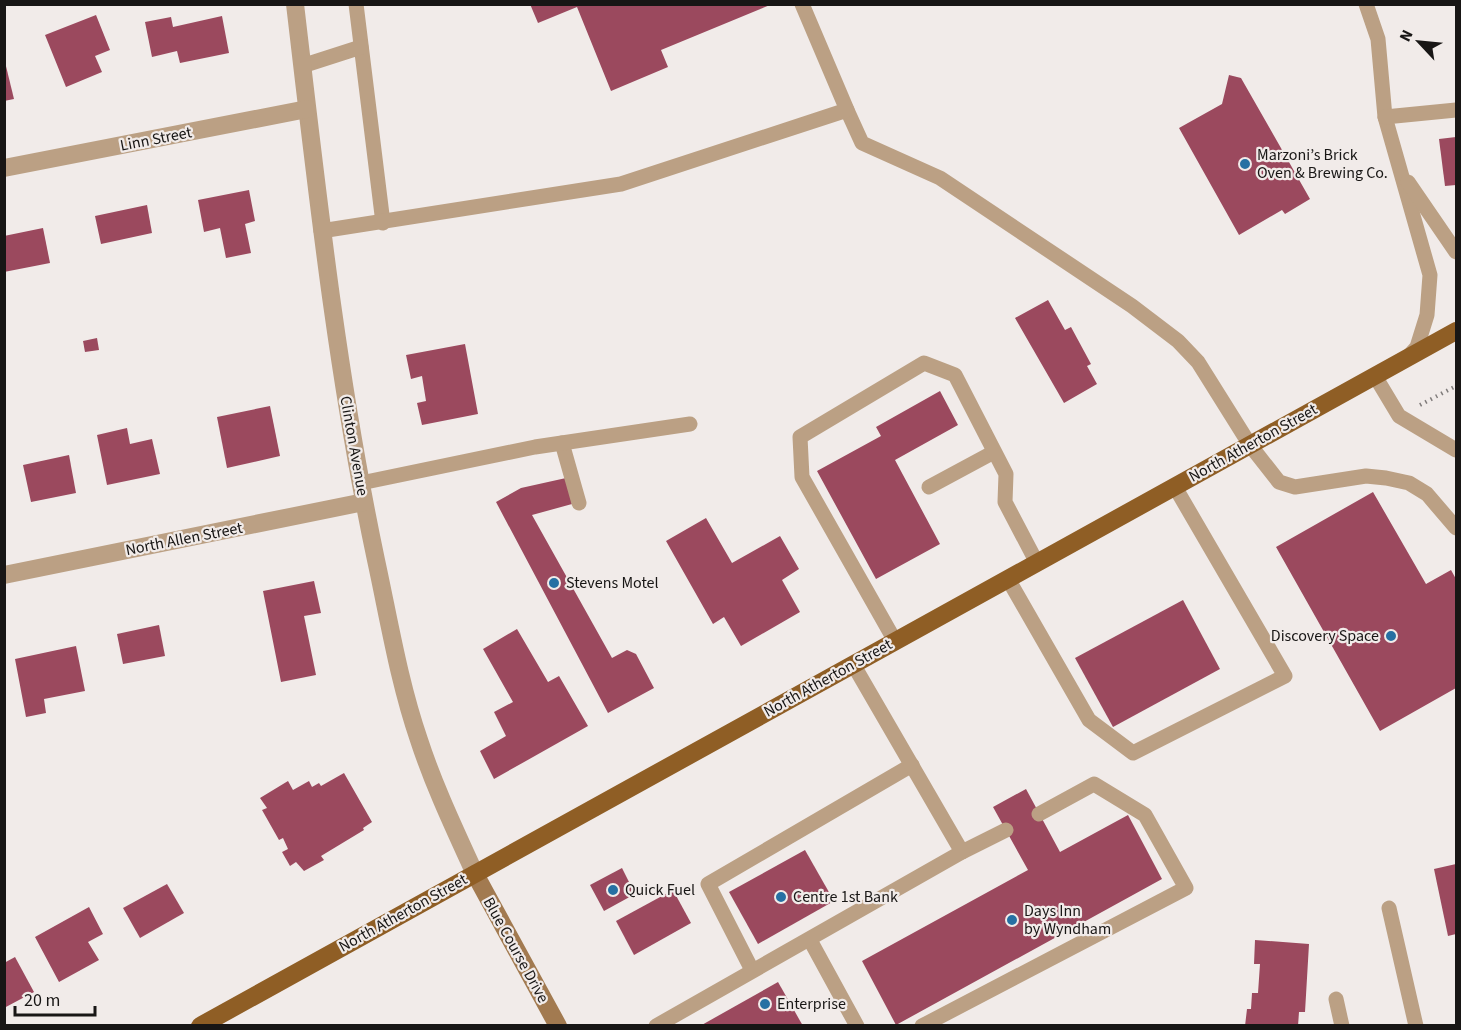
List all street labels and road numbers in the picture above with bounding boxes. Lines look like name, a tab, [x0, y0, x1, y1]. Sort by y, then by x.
street label: Linn Street	[118, 121, 194, 157]
street label: Clinton Avenue	[334, 394, 374, 498]
street label: North Atherton Street	[1185, 398, 1322, 487]
street label: North Allen Street	[124, 517, 245, 561]
street label: North Atherton Street	[760, 633, 897, 722]
street label: North Atherton Street	[335, 868, 472, 957]
street label: Blue Course Drive	[478, 893, 554, 1007]

